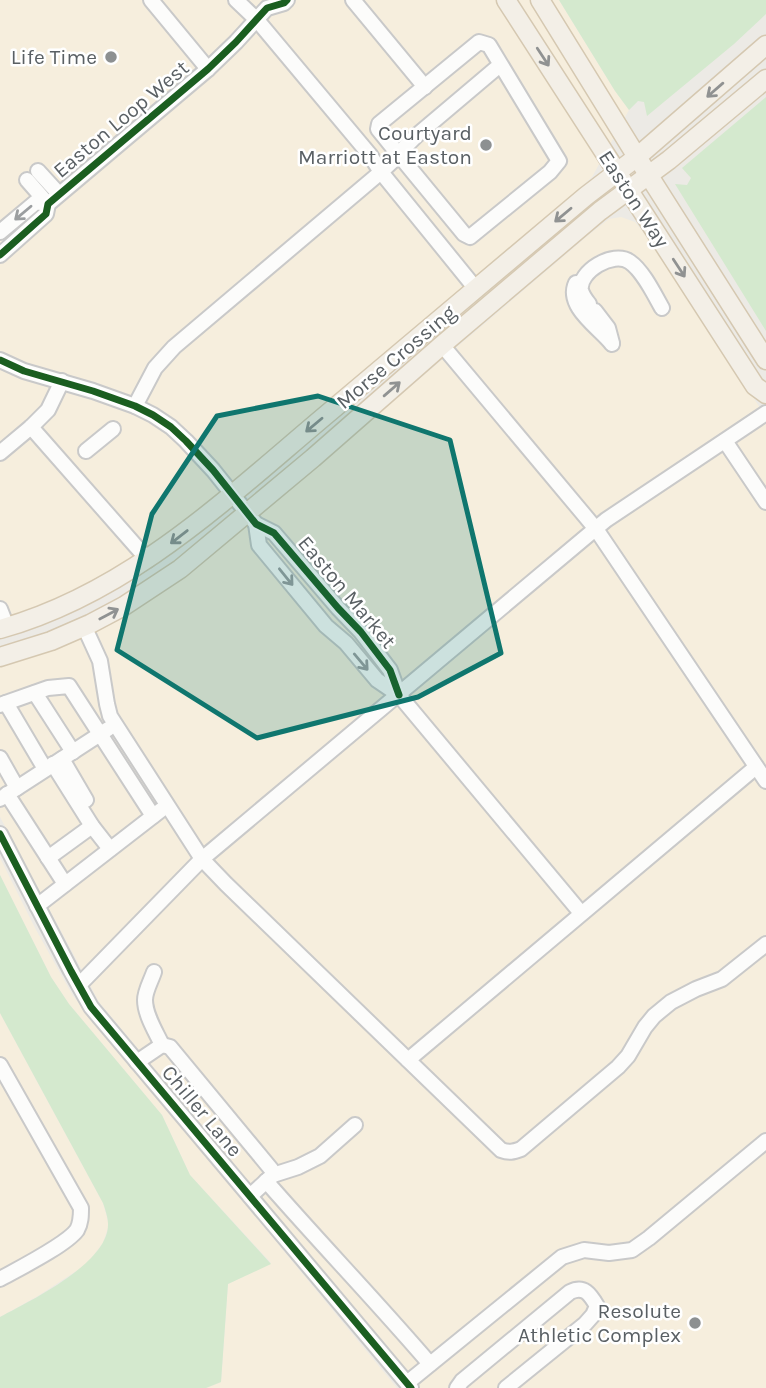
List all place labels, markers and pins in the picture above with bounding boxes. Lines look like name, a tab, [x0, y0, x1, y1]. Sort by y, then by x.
place label: Life Time	[11, 45, 97, 69]
marker: Life Time	[103, 49, 119, 65]
place label: Courtyard Marriott at Easton	[298, 121, 472, 169]
marker: Courtyard Marriott at Easton	[478, 137, 494, 153]
place label: Resolute Athletic Complex	[518, 1299, 681, 1347]
marker: Resolute Athletic Complex	[687, 1315, 703, 1331]

